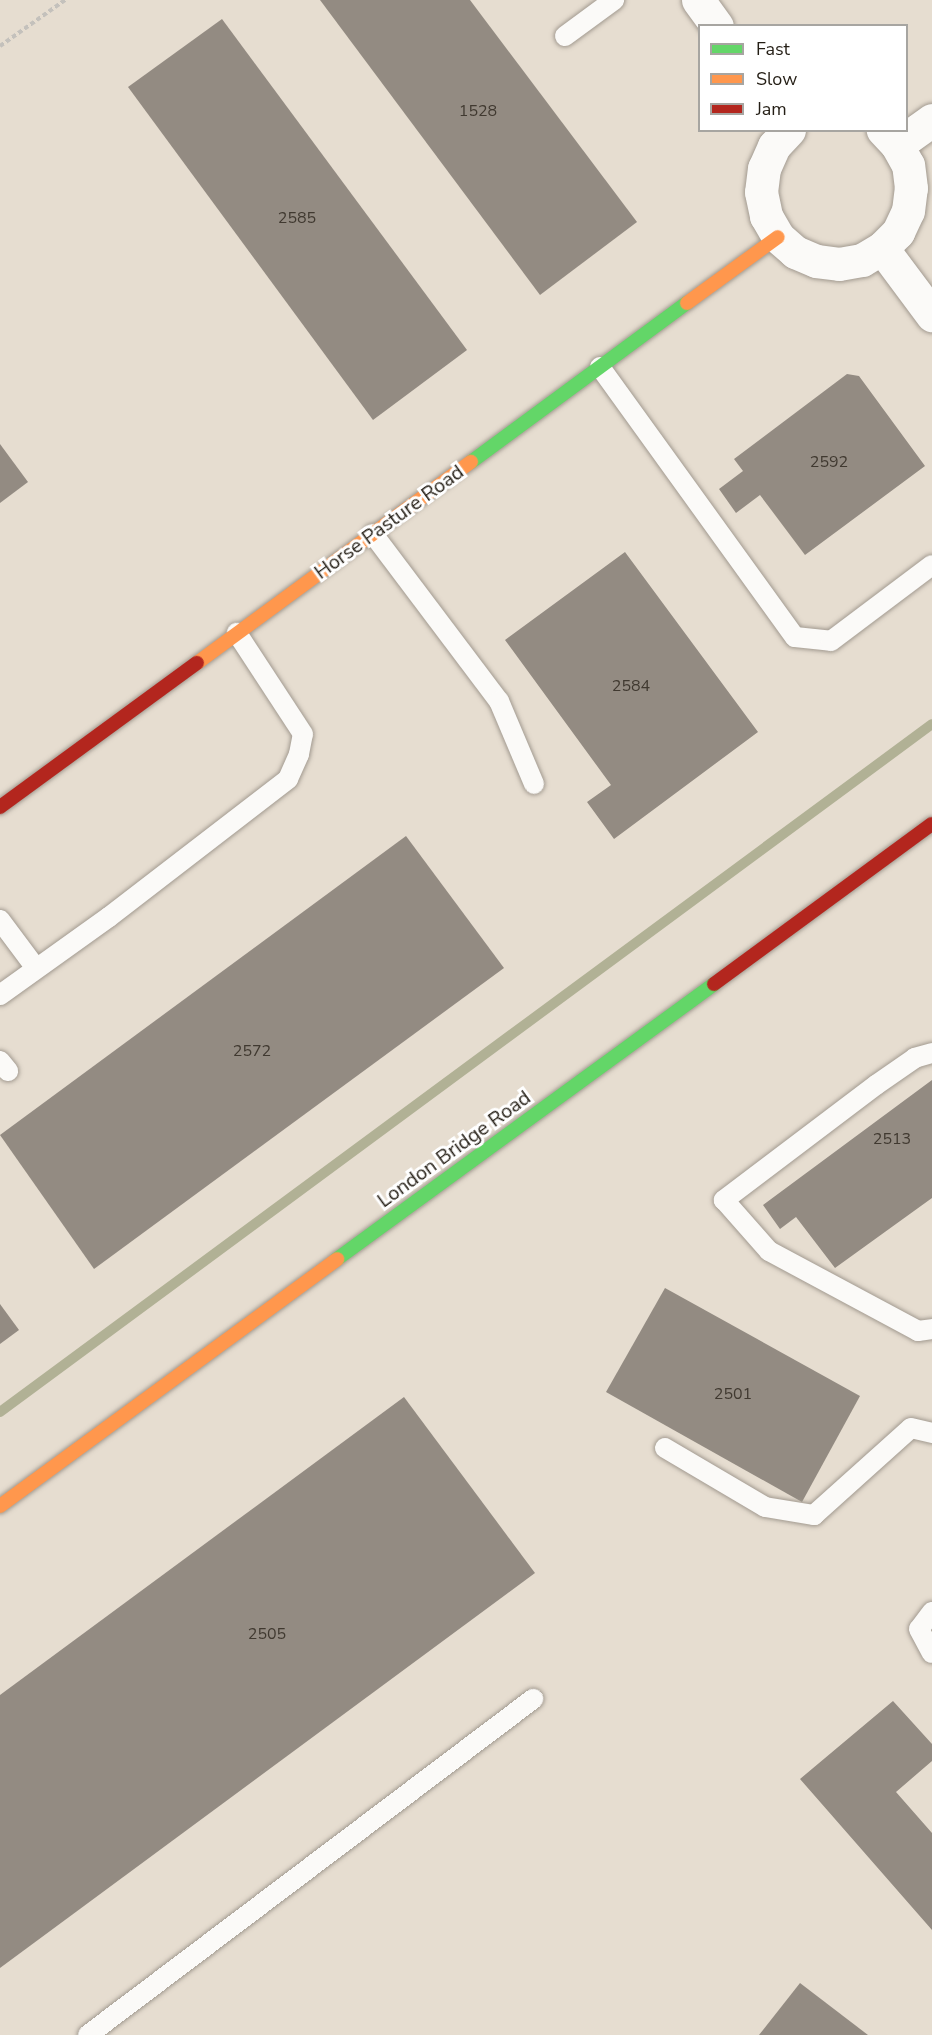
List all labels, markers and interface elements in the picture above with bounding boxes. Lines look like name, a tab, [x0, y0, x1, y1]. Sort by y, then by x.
legend	[698, 24, 908, 132]
text: Fast	[756, 37, 790, 61]
text: Slow	[756, 67, 797, 91]
text: Jam	[756, 97, 787, 121]
house number: 1528	[459, 101, 497, 121]
house number: 2585	[278, 208, 316, 228]
house number: 2592	[810, 452, 848, 472]
street label: Horse Pasture Road	[310, 460, 468, 584]
house number: 2584	[612, 676, 650, 696]
house number: 2572	[233, 1041, 271, 1061]
street label: London Bridge Road	[373, 1085, 535, 1213]
house number: 2513	[873, 1129, 911, 1149]
house number: 2501	[714, 1384, 752, 1404]
house number: 2505	[248, 1624, 286, 1644]

